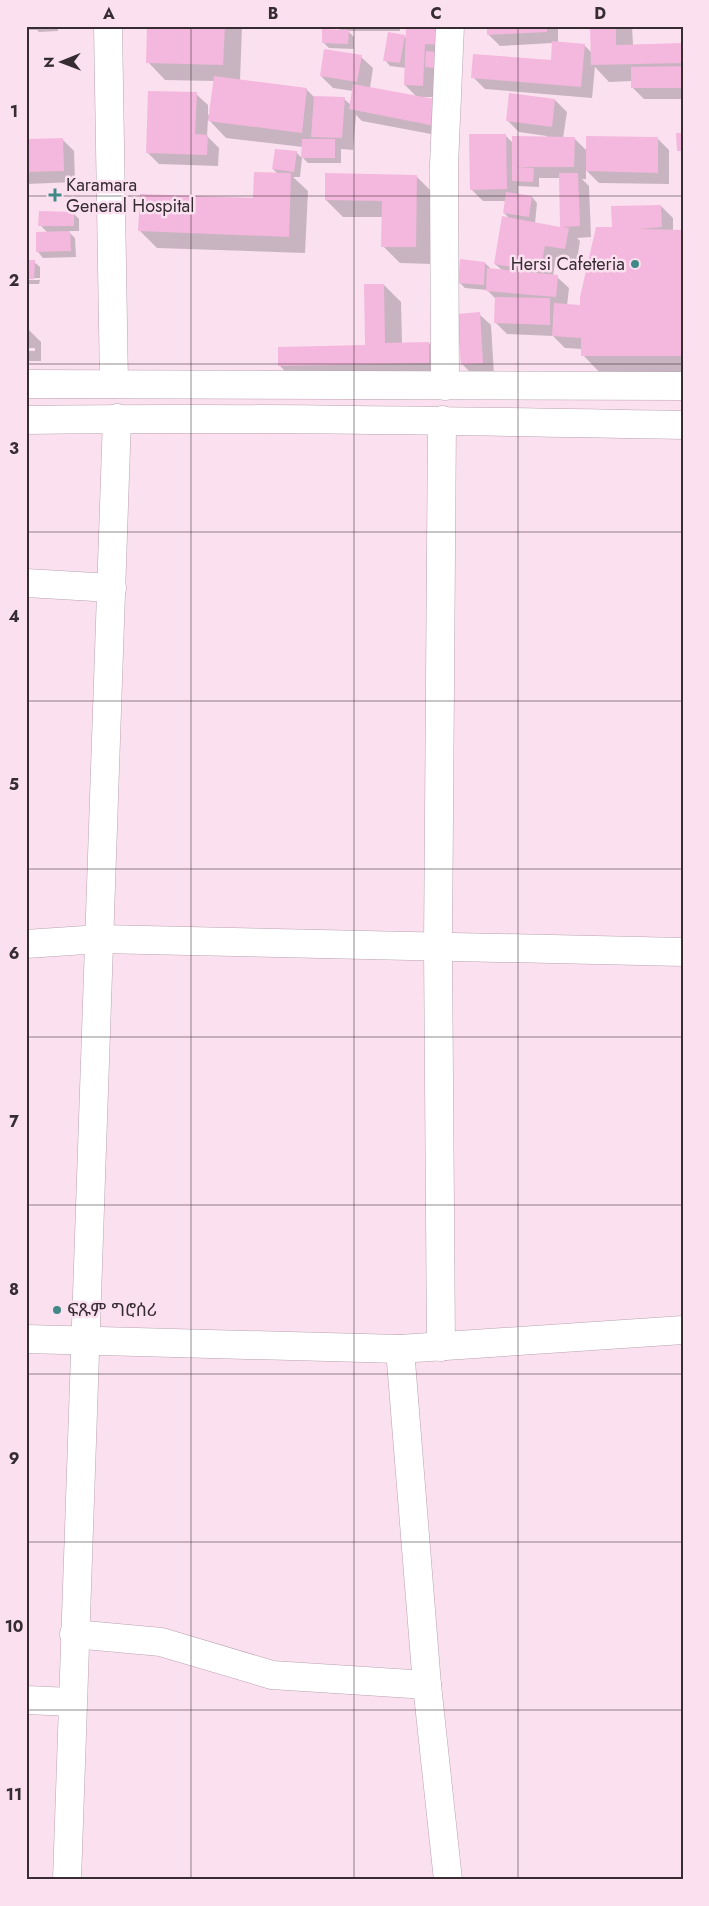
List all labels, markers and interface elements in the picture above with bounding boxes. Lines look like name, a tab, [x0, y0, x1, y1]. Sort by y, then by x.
text: A	[102, 2, 115, 25]
text: B	[268, 2, 278, 25]
text: C	[430, 2, 442, 25]
text: D	[594, 2, 606, 25]
north arrow	[38, 38, 88, 88]
text: N	[39, 56, 59, 68]
text: 1	[10, 100, 18, 123]
place label: Karamara General Hospital	[66, 172, 194, 219]
marker: Karamara General Hospital	[48, 188, 62, 202]
place label: Hersi Cafeteria	[511, 251, 625, 277]
marker: Hersi Cafeteria	[629, 258, 641, 270]
text: 2	[9, 269, 19, 292]
text: 3	[9, 437, 19, 460]
text: 4	[8, 605, 20, 628]
text: 5	[9, 773, 19, 796]
text: 6	[9, 942, 19, 965]
text: 7	[9, 1110, 19, 1133]
text: 8	[9, 1278, 19, 1301]
place label: ፍጹም ግሮሰሪ	[67, 1297, 157, 1323]
marker: ፍጹም ግሮሰሪ	[51, 1304, 63, 1316]
text: 9	[9, 1447, 19, 1470]
text: 10	[5, 1615, 23, 1638]
text: 11	[6, 1783, 22, 1806]

